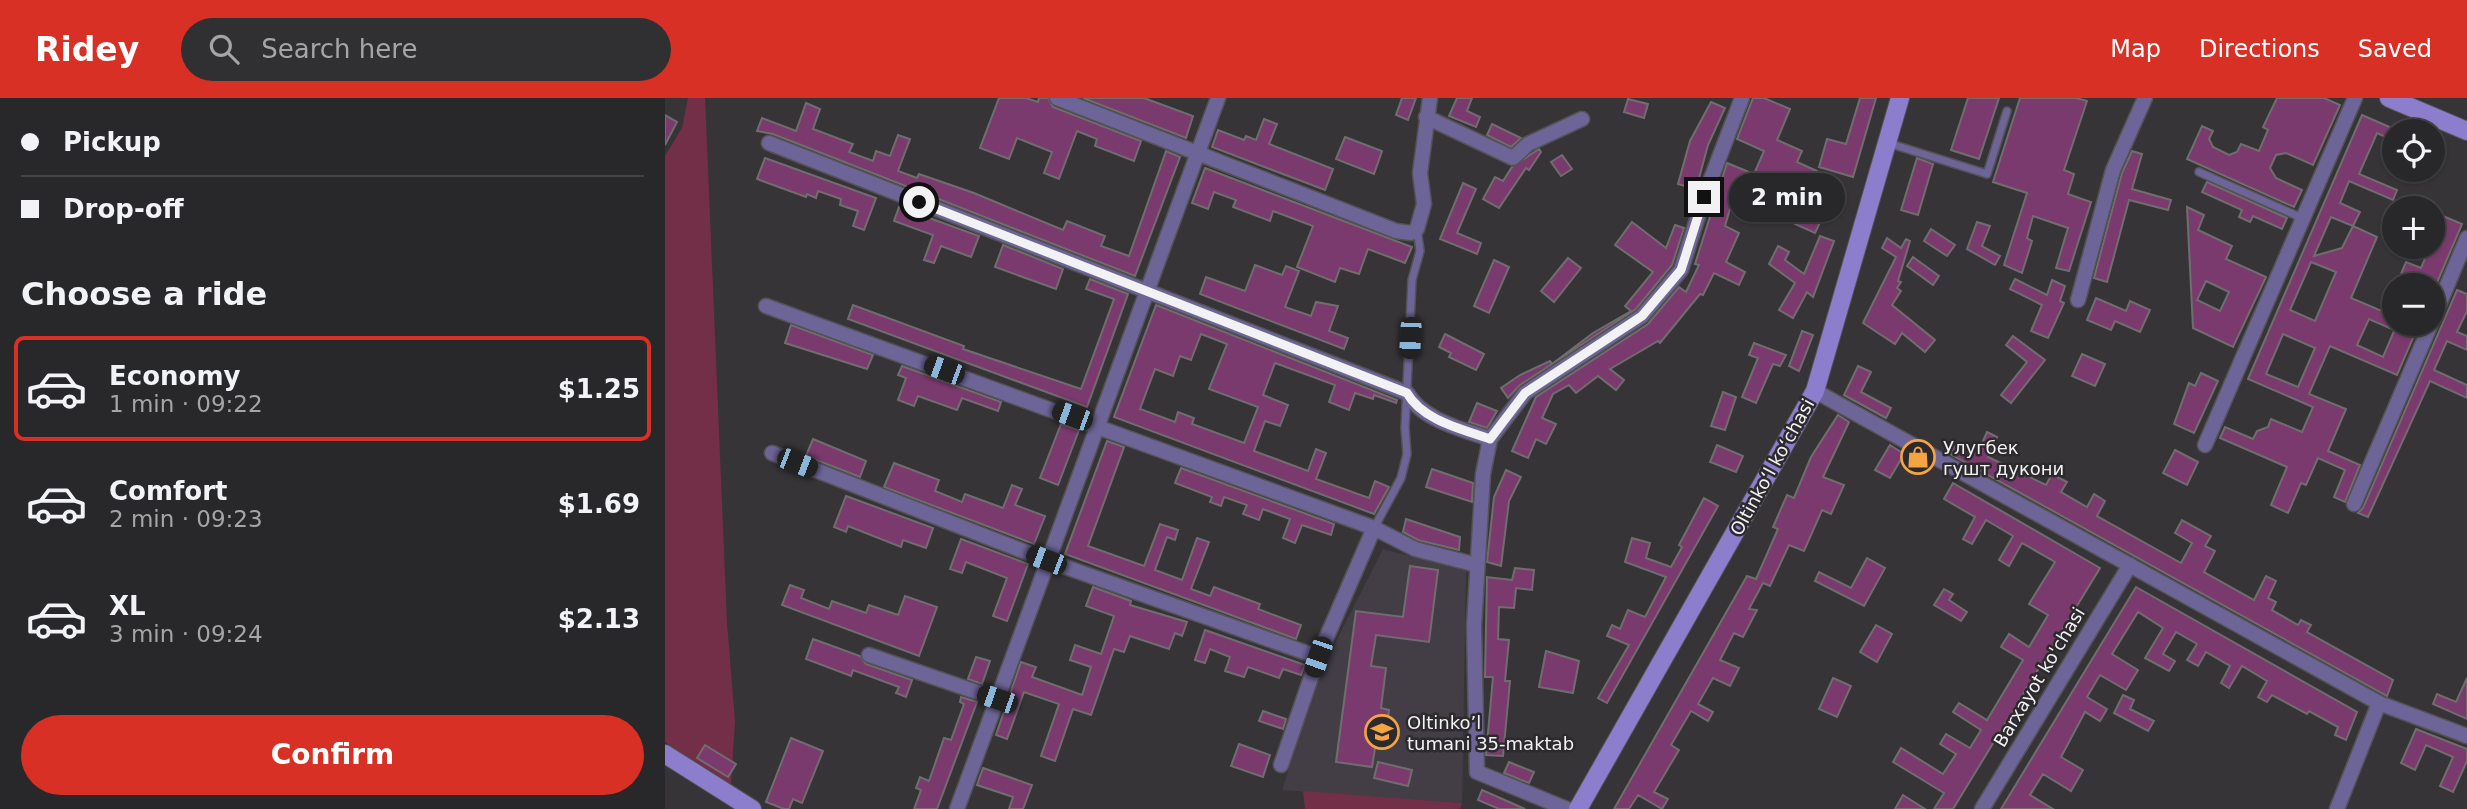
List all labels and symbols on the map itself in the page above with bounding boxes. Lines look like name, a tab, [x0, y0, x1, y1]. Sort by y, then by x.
callout: 2 min	[1729, 172, 1844, 222]
route end	[1688, 181, 1720, 213]
route start	[903, 186, 935, 218]
car	[1399, 316, 1422, 360]
car	[921, 353, 968, 387]
street label: Oltinkoʻl koʻchasi	[1726, 395, 1818, 539]
car	[1049, 399, 1096, 433]
place label: Улугбек гушт дукони	[1943, 437, 2064, 479]
shop icon: Улугбек гушт дукони	[1899, 438, 1937, 476]
car	[774, 446, 821, 480]
car	[1023, 543, 1070, 577]
street label: Barxayot ko'chasi	[1989, 603, 2089, 751]
car	[1302, 634, 1335, 680]
car	[974, 682, 1021, 716]
place label: Oltinko’l tumani 35-maktab	[1407, 712, 1574, 754]
school or university icon: Oltinko’l tumani 35-maktab	[1363, 713, 1401, 751]

